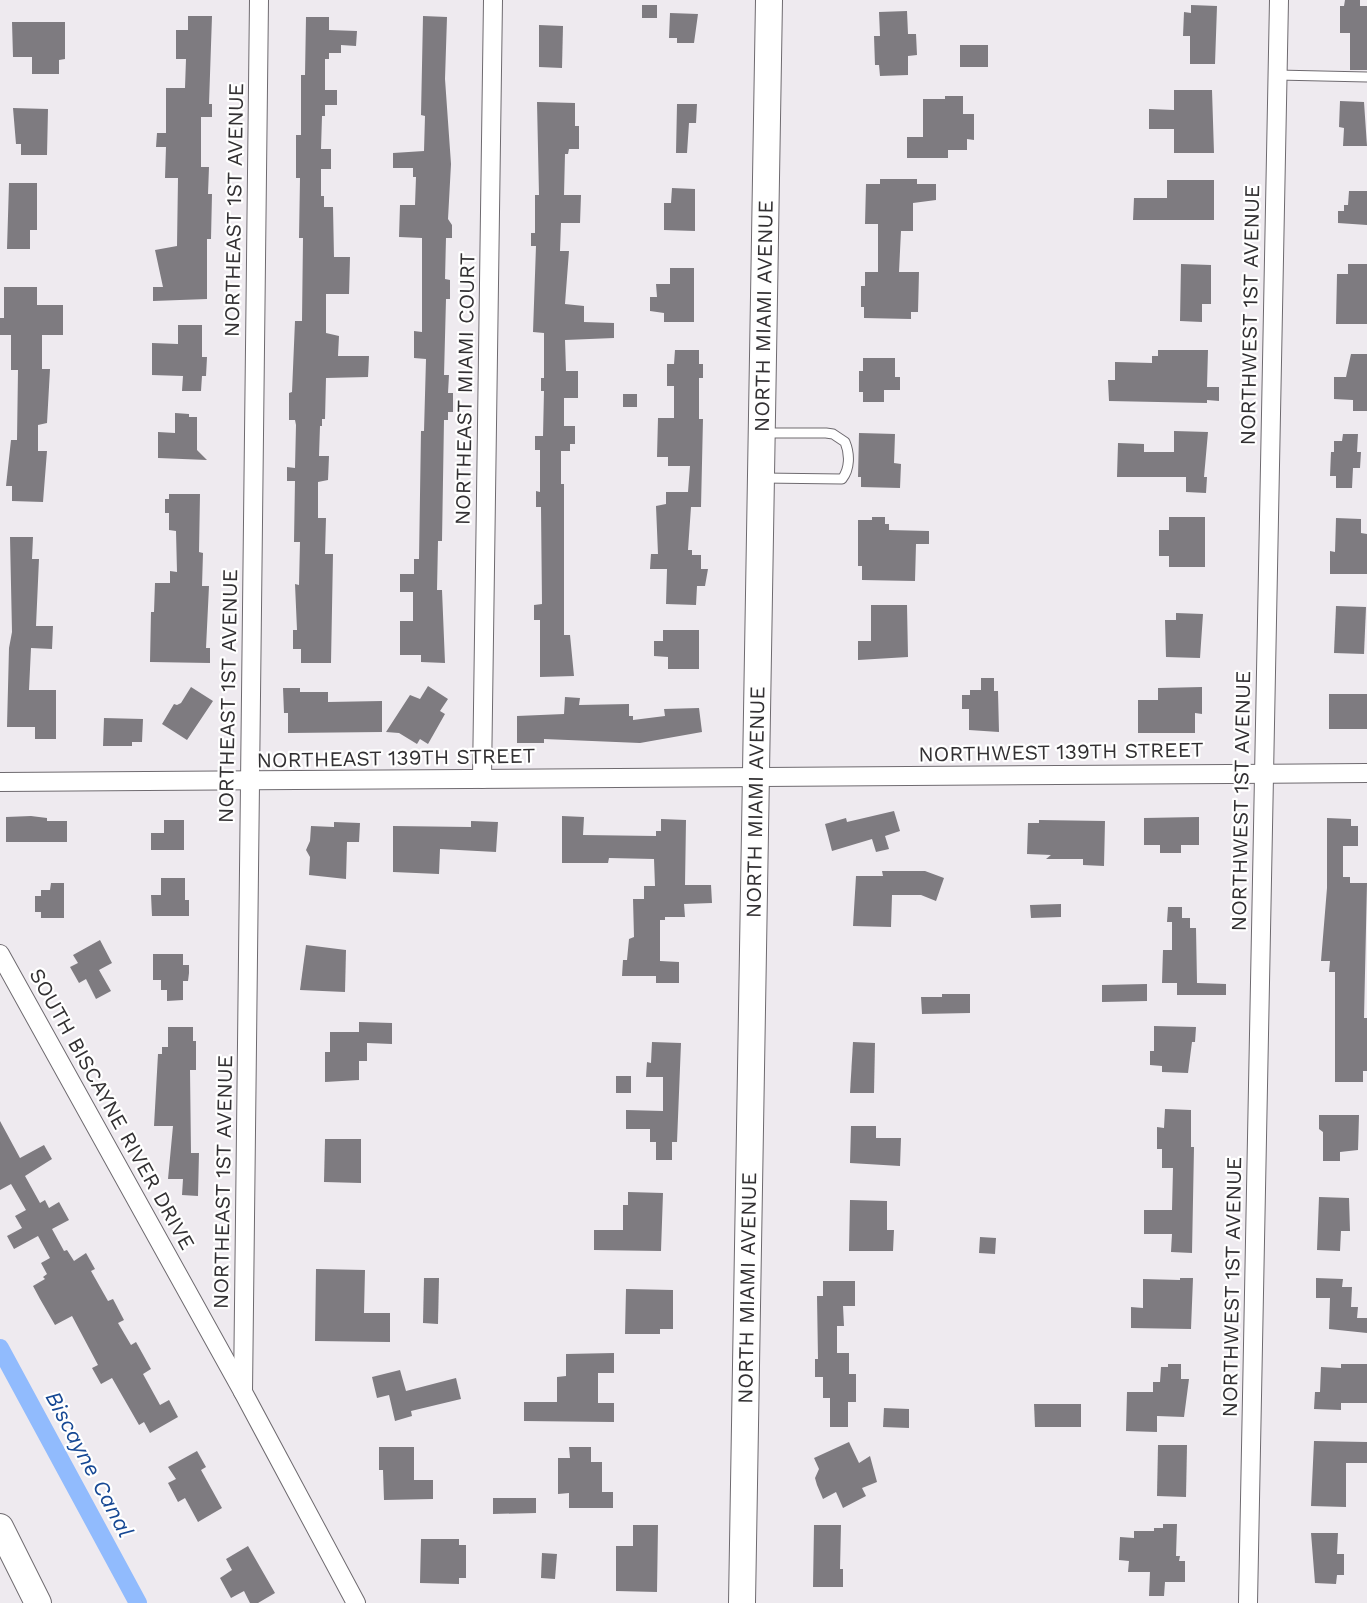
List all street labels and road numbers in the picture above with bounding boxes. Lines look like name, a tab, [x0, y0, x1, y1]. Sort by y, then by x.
street label: NORTHEAST 1ST AVENUE	[219, 83, 248, 337]
street label: NORTHWEST 1ST AVENUE	[1235, 184, 1264, 446]
street label: NORTH MIAMI AVENUE	[749, 200, 778, 432]
street label: NORTHEAST MIAMI COURT	[450, 252, 479, 525]
street label: NORTHEAST 1ST AVENUE	[213, 569, 242, 823]
street label: NORTHWEST 1ST AVENUE	[1226, 670, 1255, 932]
street label: NORTH MIAMI AVENUE	[741, 686, 769, 918]
street label: NORTHWEST 139TH STREET	[918, 737, 1204, 766]
street label: NORTHEAST 139TH STREET	[256, 743, 536, 772]
street label: SOUTH BISCAYNE RIVER DRIVE	[24, 964, 200, 1254]
street label: NORTHEAST 1ST AVENUE	[208, 1055, 237, 1309]
street label: NORTHWEST 1ST AVENUE	[1217, 1156, 1246, 1418]
street label: NORTH MIAMI AVENUE	[732, 1172, 761, 1404]

